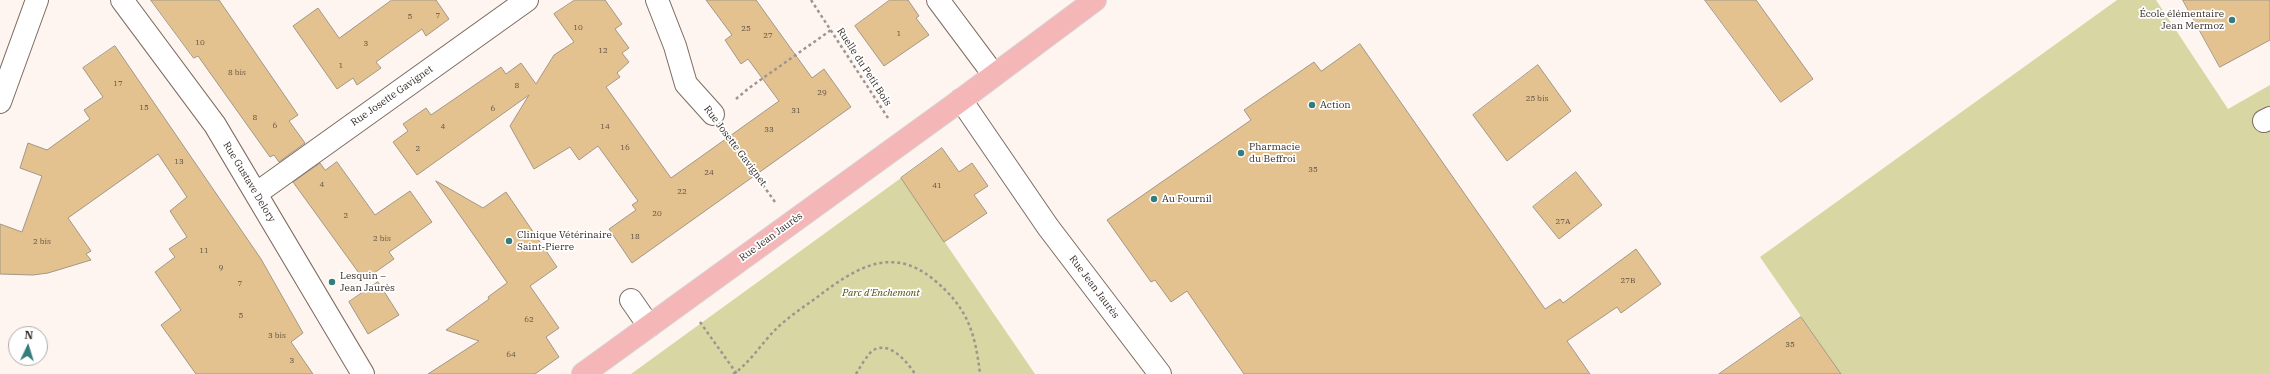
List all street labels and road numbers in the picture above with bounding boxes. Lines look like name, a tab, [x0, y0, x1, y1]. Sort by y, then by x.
street label: Ruelle du Petit Bois	[834, 26, 894, 108]
street label: Rue Josette Gavignet	[349, 63, 435, 129]
street label: Rue Josette Gavignet	[701, 104, 769, 188]
street label: Rue Gustave Delory	[220, 140, 278, 224]
street label: Rue Jean Jaurès	[737, 210, 805, 264]
street label: Rue Jean Jaurès	[1067, 253, 1121, 321]

